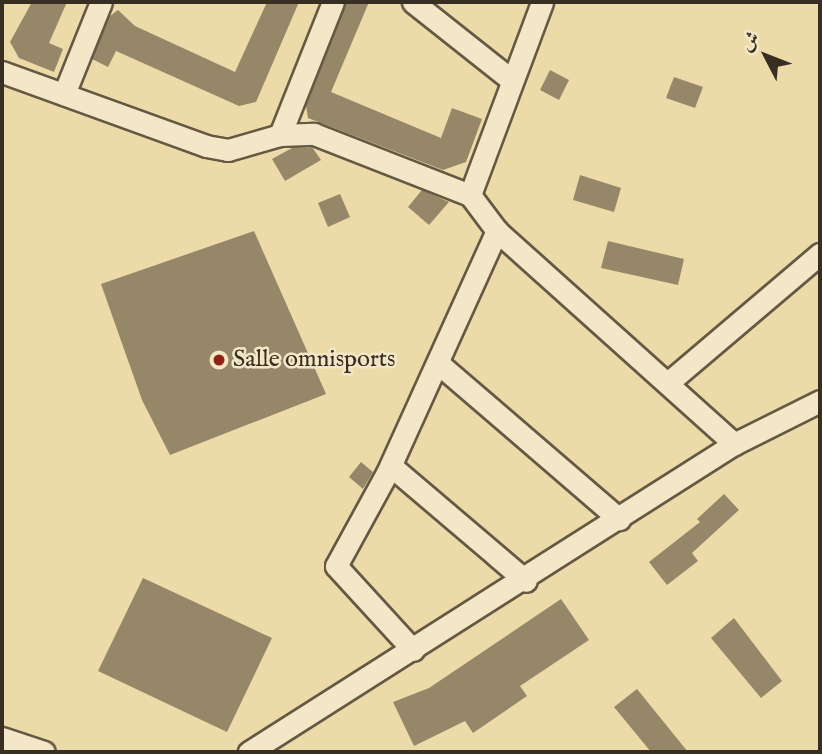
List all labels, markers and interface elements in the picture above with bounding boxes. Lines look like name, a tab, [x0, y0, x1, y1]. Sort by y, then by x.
north arrow	[731, 21, 801, 91]
text: ش	[735, 27, 766, 57]
place label: Salle omnisports	[233, 346, 395, 374]
marker: Salle omnisports	[211, 352, 227, 368]

